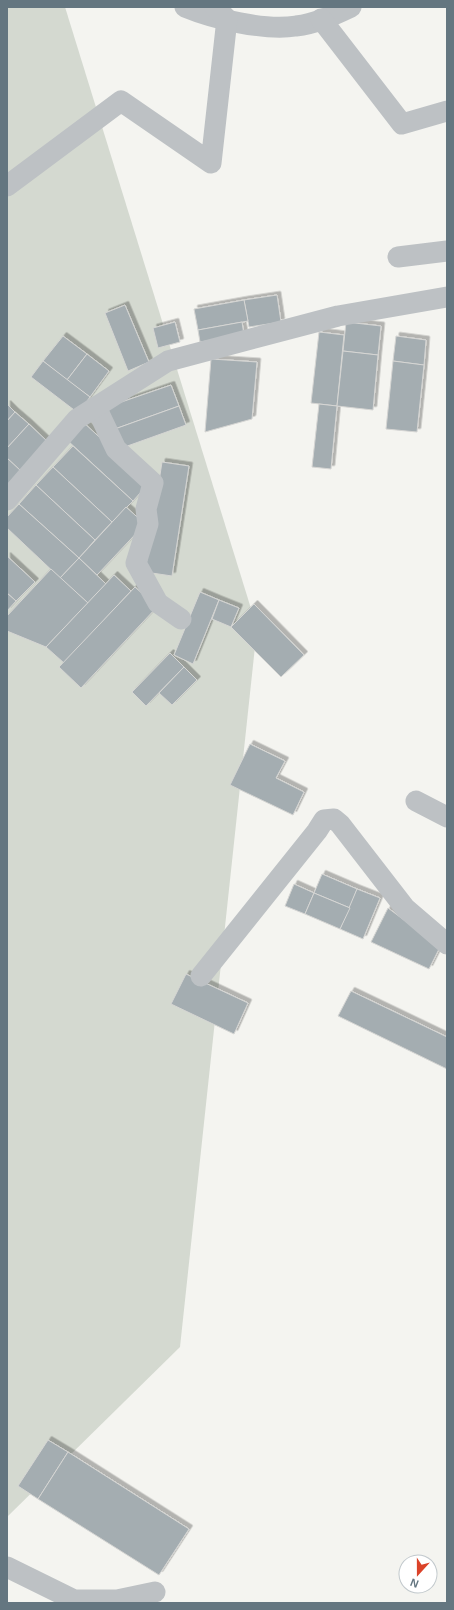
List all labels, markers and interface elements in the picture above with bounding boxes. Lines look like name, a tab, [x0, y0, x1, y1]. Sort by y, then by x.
north arrow	[398, 1554, 438, 1594]
text: N	[409, 1576, 420, 1590]

